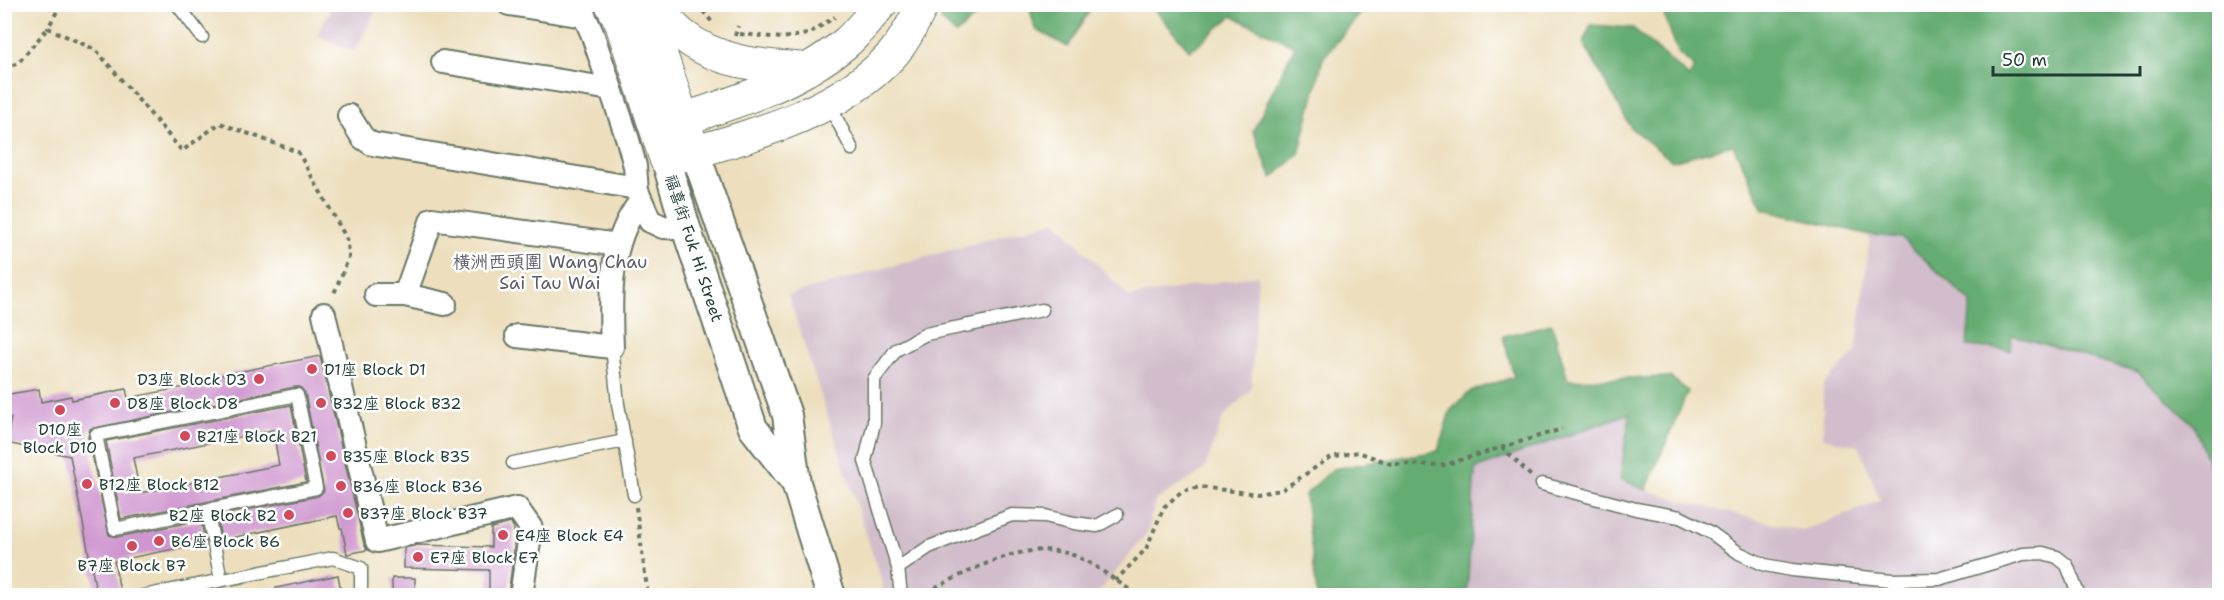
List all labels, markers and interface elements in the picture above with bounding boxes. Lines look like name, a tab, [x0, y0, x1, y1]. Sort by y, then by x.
scale bar	[1993, 39, 2140, 77]
text: 50 m	[2002, 48, 2047, 72]
street label: 福喜街 Fuk Hi Street	[660, 171, 728, 325]
district label: 橫洲西頭圍 Wang Chau Sai Tau Wai	[452, 250, 648, 295]
place label: D1座 Block D1	[324, 359, 426, 380]
marker: D1座 Block D1	[305, 362, 319, 376]
place label: D3座 Block D3	[137, 369, 247, 390]
marker: D3座 Block D3	[252, 372, 266, 386]
place label: D8座 Block D8	[127, 393, 238, 414]
place label: B32座 Block B32	[333, 393, 461, 414]
marker: D8座 Block D8	[108, 396, 122, 410]
marker: B32座 Block B32	[314, 396, 328, 410]
marker: D10座 Block D10	[53, 403, 67, 417]
place label: D10座 Block D10	[23, 419, 97, 458]
place label: B21座 Block B21	[197, 426, 317, 447]
marker: B21座 Block B21	[178, 429, 192, 443]
place label: B35座 Block B35	[343, 446, 470, 467]
marker: B35座 Block B35	[324, 449, 338, 463]
place label: B12座 Block B12	[99, 474, 220, 495]
place label: B36座 Block B36	[353, 476, 483, 497]
marker: B12座 Block B12	[80, 477, 94, 491]
marker: B36座 Block B36	[334, 479, 348, 493]
place label: B37座 Block B37	[360, 503, 488, 524]
place label: B2座 Block B2	[169, 505, 277, 526]
marker: B37座 Block B37	[341, 506, 355, 520]
marker: B2座 Block B2	[282, 508, 296, 522]
place label: E4座 Block E4	[515, 525, 624, 546]
marker: E4座 Block E4	[496, 528, 510, 542]
place label: B6座 Block B6	[171, 531, 280, 552]
marker: B6座 Block B6	[152, 534, 166, 548]
marker: B7座 Block B7	[125, 539, 139, 553]
place label: E7座 Block E7	[430, 547, 539, 568]
marker: E7座 Block E7	[411, 550, 425, 564]
place label: B7座 Block B7	[78, 555, 186, 576]

